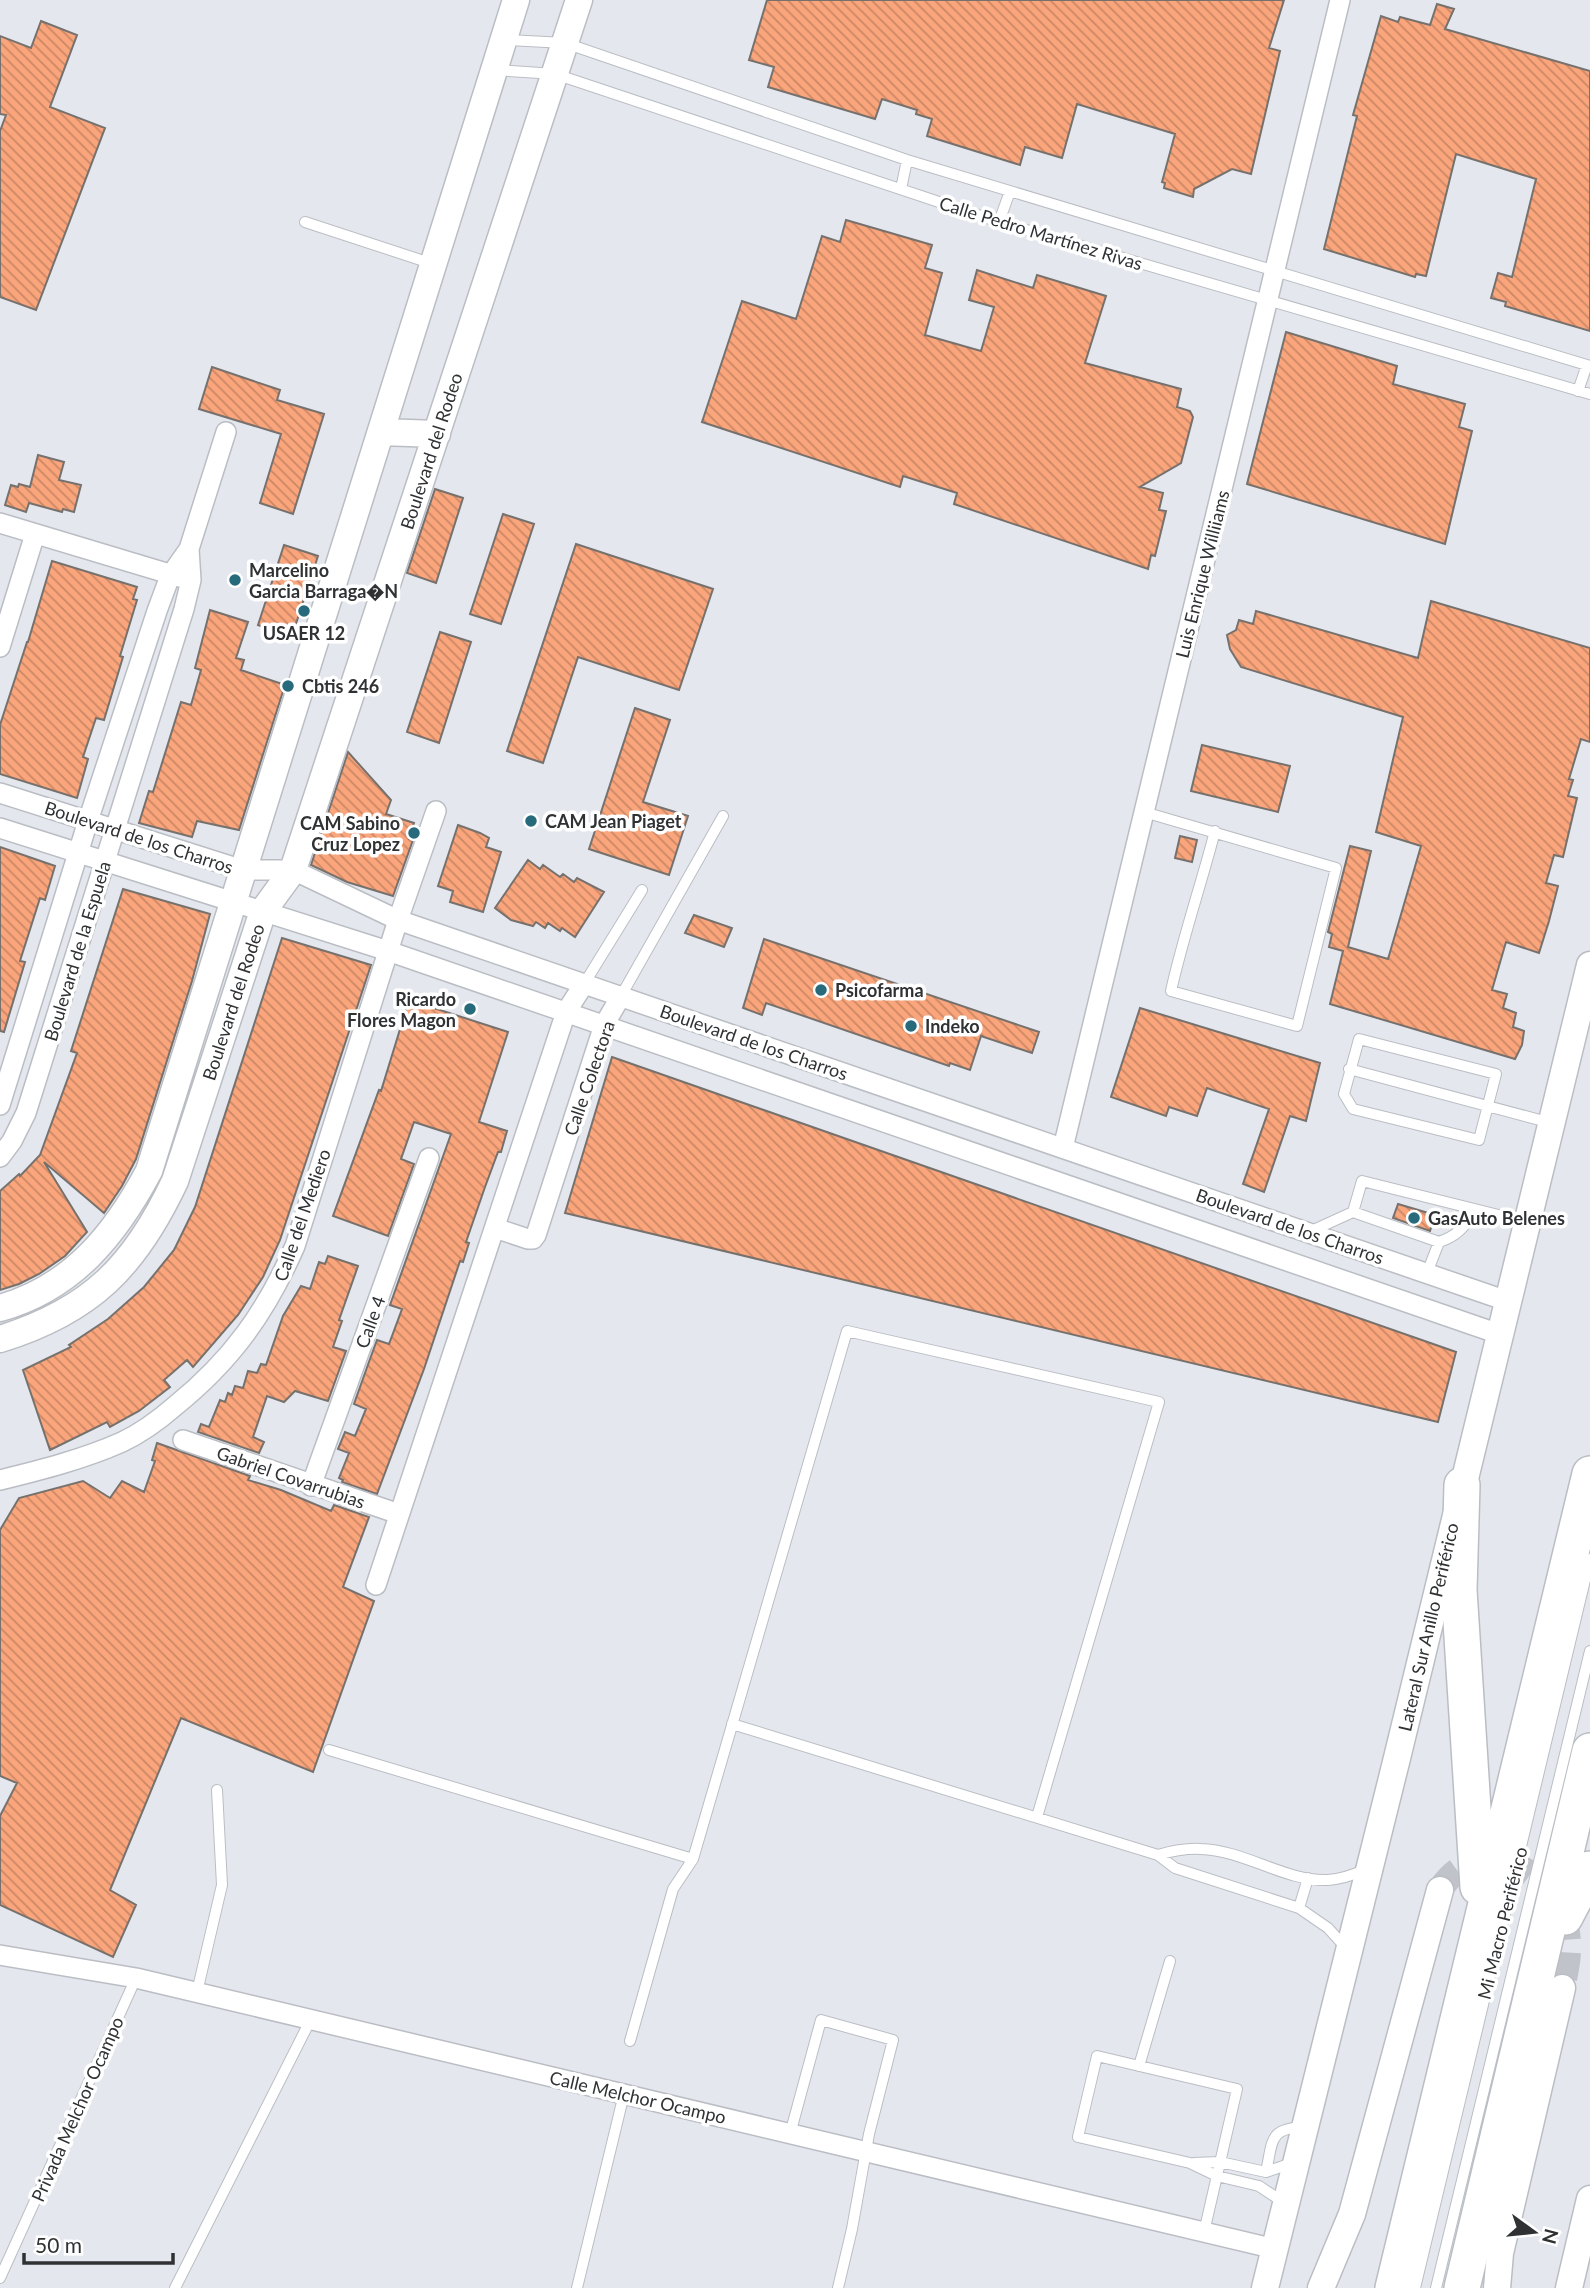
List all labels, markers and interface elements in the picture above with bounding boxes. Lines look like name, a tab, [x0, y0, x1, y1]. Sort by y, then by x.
street label: Calle Pedro Martínez Rivas	[937, 192, 1145, 274]
street label: Boulevard del Rodeo	[395, 370, 467, 532]
street label: Luis Enrique Williiams	[1171, 488, 1234, 660]
place label: Marcelino Garcia Barraga�N	[249, 559, 398, 602]
marker: Marcelino Garcia Barraga�N	[227, 572, 243, 588]
marker: USAER 12	[296, 603, 312, 619]
place label: USAER 12	[263, 622, 345, 644]
place label: Cbtis 246	[302, 675, 379, 697]
marker: Cbtis 246	[280, 678, 296, 694]
street label: Boulevard de los Charros	[42, 796, 236, 878]
place label: CAM Jean Piaget	[545, 810, 682, 832]
place label: CAM Sabino Cruz Lopez	[300, 812, 400, 855]
marker: CAM Jean Piaget	[523, 813, 539, 829]
marker: CAM Sabino Cruz Lopez	[406, 825, 422, 841]
street label: Boulevard de la Espuela	[39, 858, 115, 1044]
street label: Boulevard del Rodeo	[197, 921, 269, 1083]
place label: Psicofarma	[835, 979, 924, 1001]
marker: Psicofarma	[813, 982, 829, 998]
place label: Ricardo Flores Magon	[347, 988, 456, 1031]
street label: Boulevard de los Charros	[657, 1000, 851, 1085]
marker: Ricardo Flores Magon	[462, 1001, 478, 1017]
place label: Indeko	[925, 1015, 980, 1037]
street label: Calle Colectora	[559, 1018, 619, 1138]
marker: Indeko	[903, 1018, 919, 1034]
street label: Calle del Mediero	[269, 1146, 335, 1284]
street label: Boulevard de los Charros	[1193, 1184, 1387, 1269]
place label: GasAuto Belenes	[1428, 1207, 1565, 1229]
marker: GasAuto Belenes	[1406, 1210, 1422, 1226]
street label: Calle 4	[350, 1293, 390, 1351]
street label: Gabriel Covarrubias	[214, 1441, 368, 1513]
street label: Lateral Sur Anillo Periférico	[1393, 1520, 1463, 1734]
street label: Mi Macro Periférico	[1472, 1845, 1532, 2001]
street label: Privada Melchor Ocampo	[26, 2013, 128, 2205]
street label: Calle Melchor Ocampo	[548, 2066, 728, 2128]
north arrow	[1499, 2197, 1569, 2267]
scale bar	[24, 2222, 173, 2266]
text: N	[1538, 2226, 1564, 2247]
text: 50 m	[35, 2232, 82, 2257]

